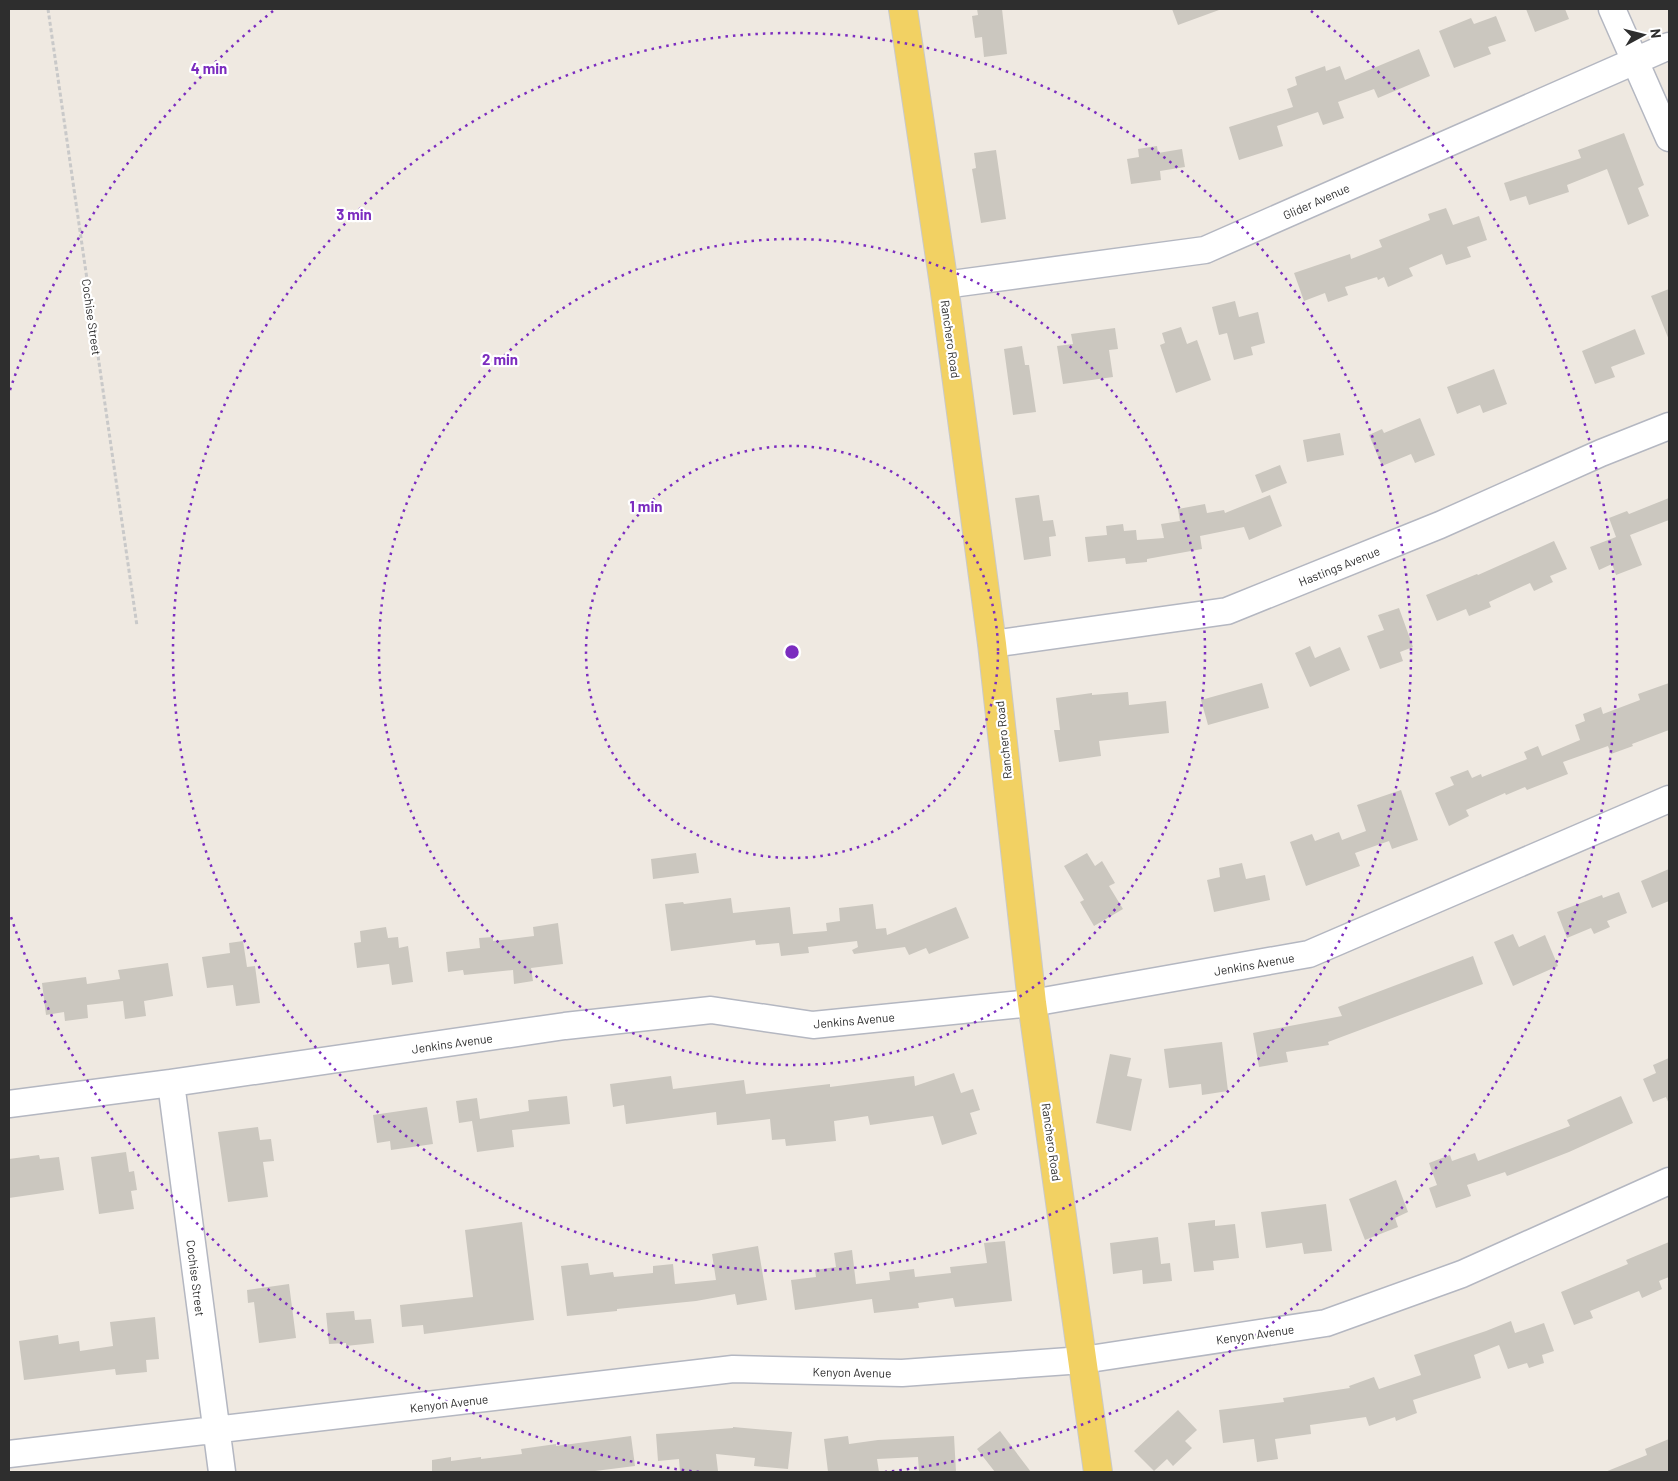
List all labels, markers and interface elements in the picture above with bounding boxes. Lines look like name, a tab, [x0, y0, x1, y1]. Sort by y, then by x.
north arrow	[1618, 10, 1668, 60]
text: N	[1647, 28, 1665, 39]
text: 4 min	[191, 59, 227, 77]
street label: Glider Avenue	[1281, 180, 1351, 222]
text: 3 min	[336, 205, 372, 223]
street label: Cochise Street	[80, 278, 104, 356]
street label: Ranchero Road	[939, 299, 963, 379]
text: 2 min	[482, 350, 518, 368]
text: 1 min	[630, 497, 662, 515]
street label: Hastings Avenue	[1296, 543, 1382, 589]
centre of rings	[783, 643, 801, 661]
street label: Ranchero Road	[992, 700, 1014, 780]
street label: Jenkins Avenue	[1213, 950, 1295, 978]
street label: Jenkins Avenue	[813, 1009, 895, 1031]
street label: Jenkins Avenue	[411, 1030, 493, 1056]
street label: Ranchero Road	[1040, 1102, 1064, 1182]
street label: Cochise Street	[184, 1239, 208, 1317]
street label: Kenyon Avenue	[1215, 1322, 1295, 1346]
street label: Kenyon Avenue	[812, 1364, 892, 1380]
street label: Kenyon Avenue	[409, 1391, 489, 1415]

